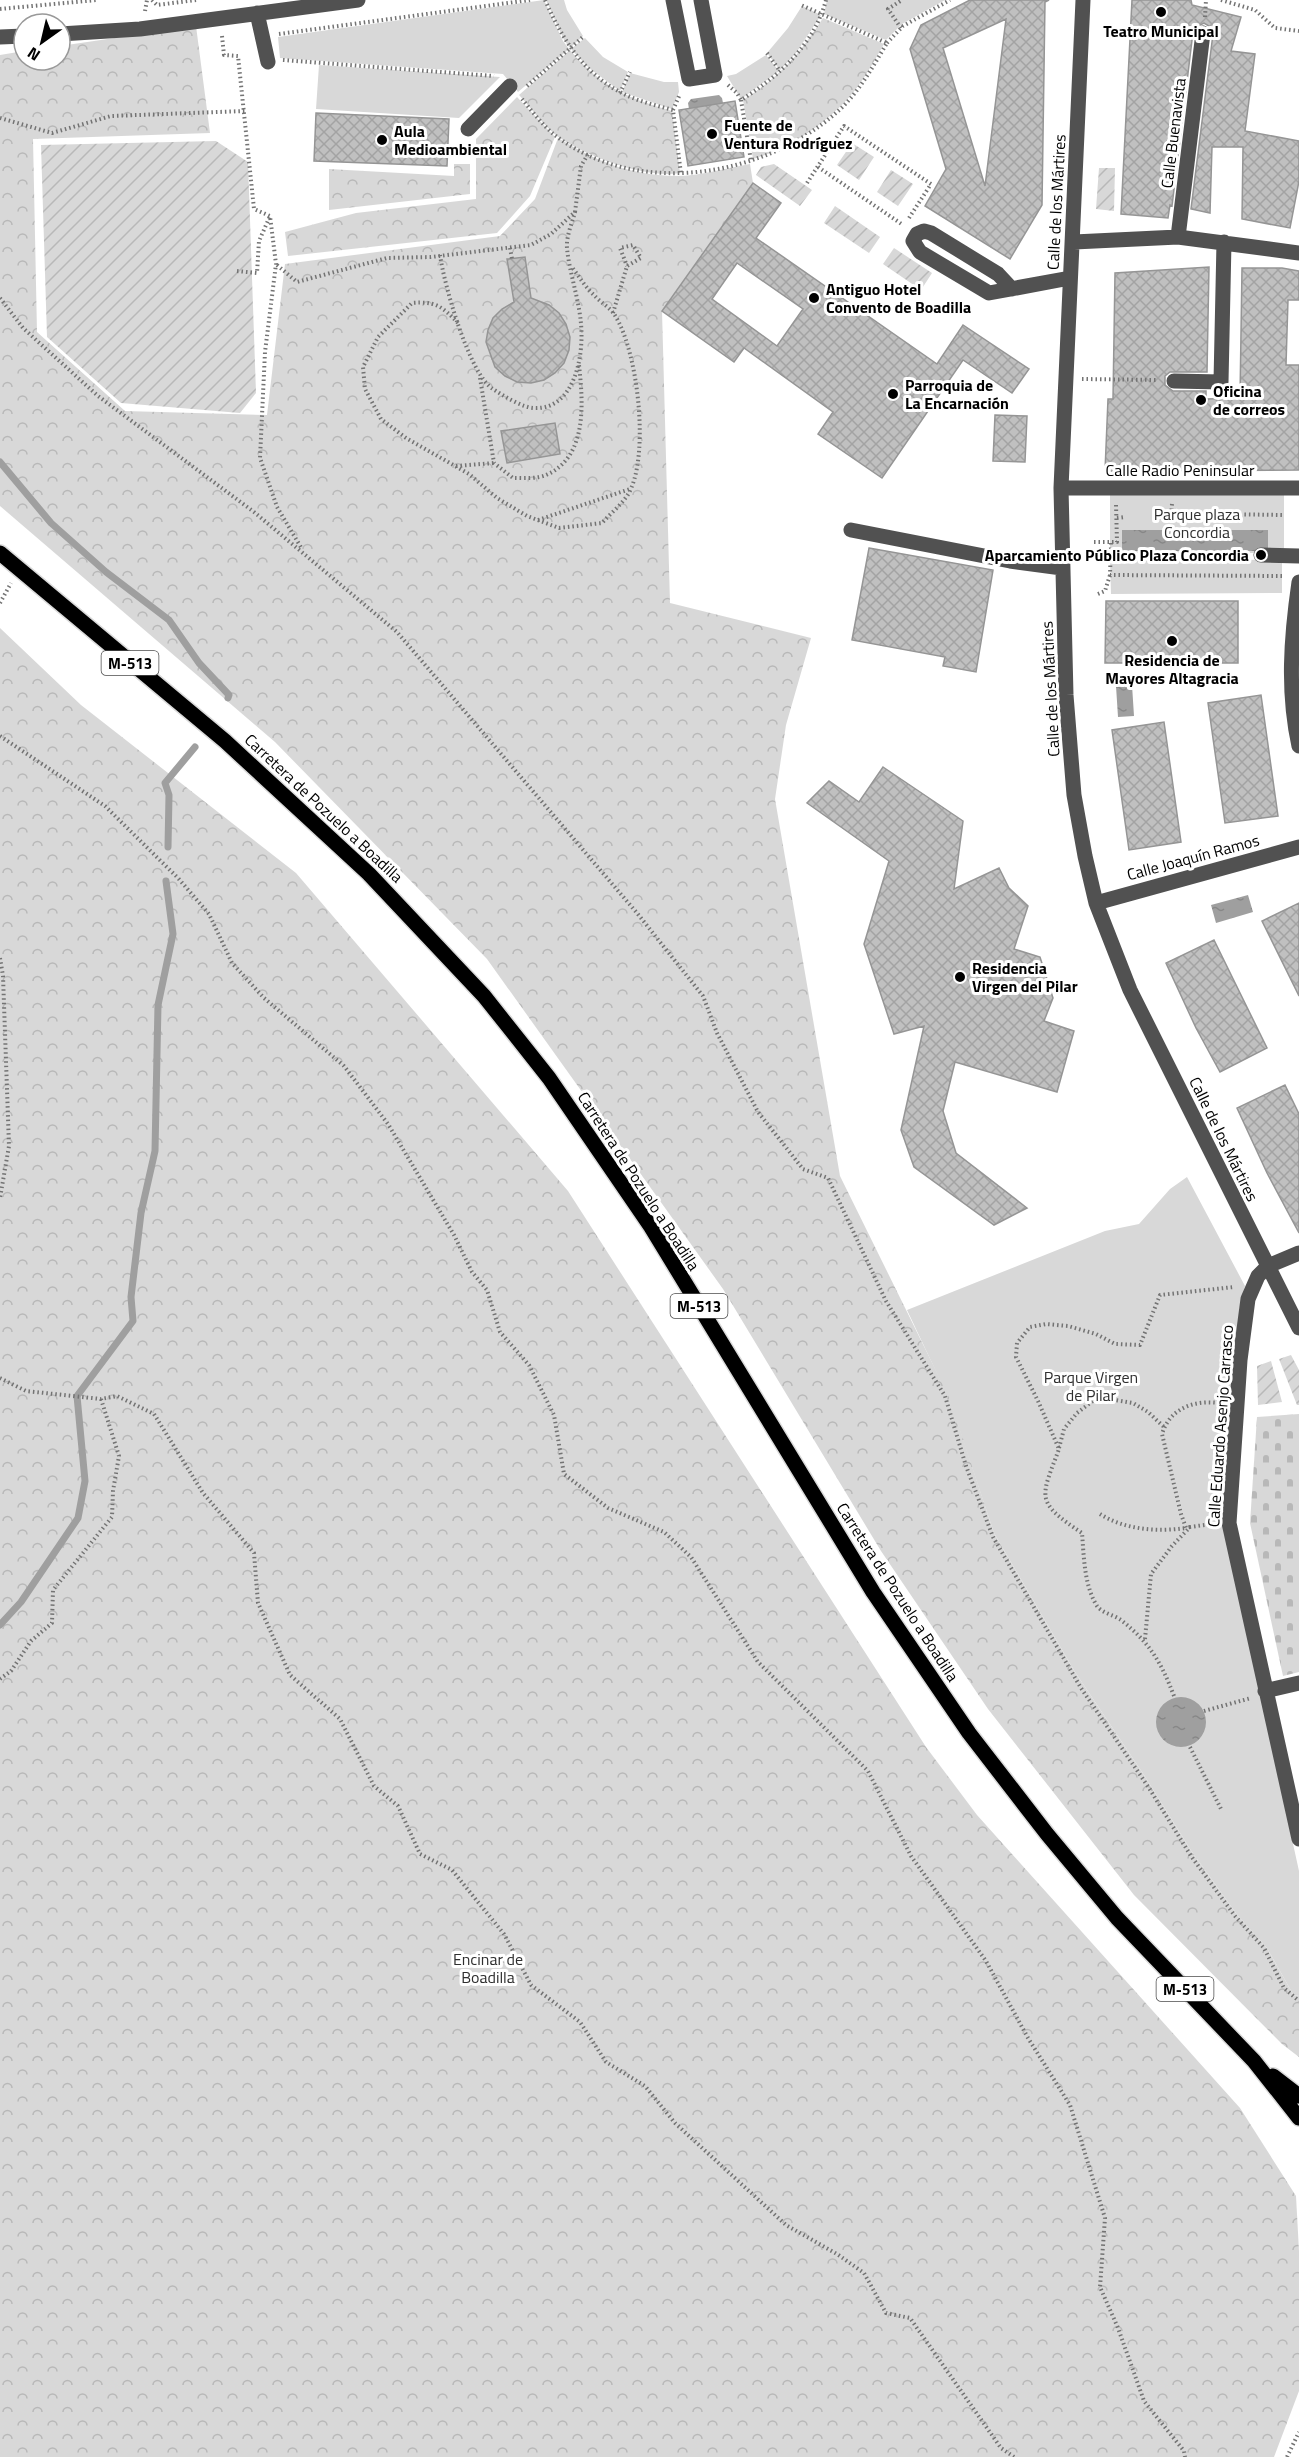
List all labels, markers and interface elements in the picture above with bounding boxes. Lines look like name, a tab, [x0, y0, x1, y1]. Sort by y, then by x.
marker: Teatro Municipal	[1154, 5, 1168, 19]
north arrow	[12, 12, 72, 72]
place label: Teatro Municipal	[1103, 19, 1219, 43]
text: N	[22, 41, 45, 67]
street label: Calle Buenavista	[1154, 76, 1192, 190]
place label: Fuente de Ventura Rodríguez	[724, 113, 853, 155]
place label: Aula Medioambiental	[394, 119, 507, 161]
marker: Fuente de Ventura Rodríguez	[705, 127, 719, 141]
marker: Aula Medioambiental	[375, 133, 389, 147]
street label: Calle de los Mártires	[1040, 134, 1072, 270]
place label: Antiguo Hotel Convento de Boadilla	[826, 277, 971, 319]
marker: Antiguo Hotel Convento de Boadilla	[807, 291, 821, 305]
place label: Parroquia de La Encarnación	[905, 373, 1009, 415]
place label: Oficina de correos	[1213, 379, 1285, 421]
marker: Parroquia de La Encarnación	[886, 387, 900, 401]
marker: Oficina de correos	[1194, 393, 1208, 407]
street label: Calle Radio Peninsular	[1106, 458, 1255, 482]
park label: Parque plaza Concordia	[1154, 502, 1240, 544]
place label: Aparcamiento Público Plaza Concordia	[985, 543, 1249, 567]
marker: Aparcamiento Público Plaza Concordia	[1254, 548, 1268, 562]
street label: Calle de los Mártires	[1034, 621, 1066, 757]
marker: Residencia de Mayores Altagracia	[1165, 634, 1179, 648]
place label: Residencia de Mayores Altagracia	[1105, 648, 1239, 690]
road number: M-513	[102, 651, 158, 675]
street label: Carretera de Pozuelo a Boadilla	[239, 728, 409, 888]
street label: Calle Joaquín Ramos	[1124, 828, 1262, 886]
place label: Residencia Virgen del Pilar	[972, 956, 1078, 998]
marker: Residencia Virgen del Pilar	[953, 970, 967, 984]
street label: Calle de los Mártires	[1183, 1073, 1265, 1205]
street label: Carretera de Pozuelo a Boadilla	[572, 1087, 706, 1275]
road number: M-513	[670, 1294, 728, 1318]
street label: Calle Eduardo Asenjo Carrasco	[1201, 1324, 1239, 1528]
park label: Parque Virgen de Pilar	[1044, 1365, 1138, 1407]
street label: Carretera de Pozuelo a Boadilla	[831, 1498, 965, 1686]
park label: Encinar de Boadilla	[453, 1947, 523, 1989]
road number: M-513	[1156, 1977, 1214, 2001]

